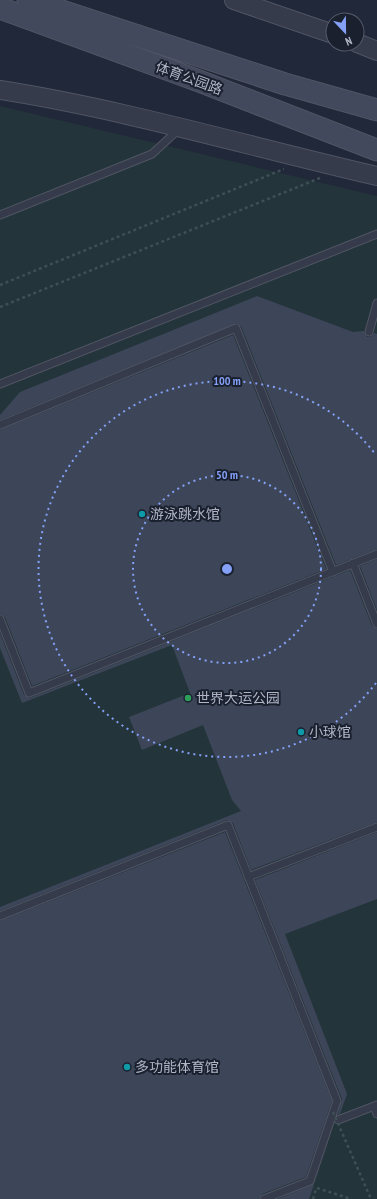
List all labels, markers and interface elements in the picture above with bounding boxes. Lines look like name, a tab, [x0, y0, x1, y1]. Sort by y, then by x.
north arrow	[325, 12, 365, 52]
text: N	[343, 34, 354, 49]
street label: 体育公园路	[153, 58, 225, 98]
text: 100 m	[213, 373, 241, 388]
text: 50 m	[216, 467, 238, 482]
place label: 游泳跳水馆	[150, 505, 220, 523]
marker: 游泳跳水馆	[137, 509, 147, 519]
centre of rings	[220, 562, 234, 576]
place label: 世界大运公园	[196, 689, 280, 707]
marker: 世界大运公园	[183, 693, 193, 703]
place label: 小球馆	[309, 723, 351, 741]
marker: 小球馆	[296, 727, 306, 737]
place label: 多功能体育馆	[135, 1058, 219, 1076]
marker: 多功能体育馆	[122, 1062, 132, 1072]

